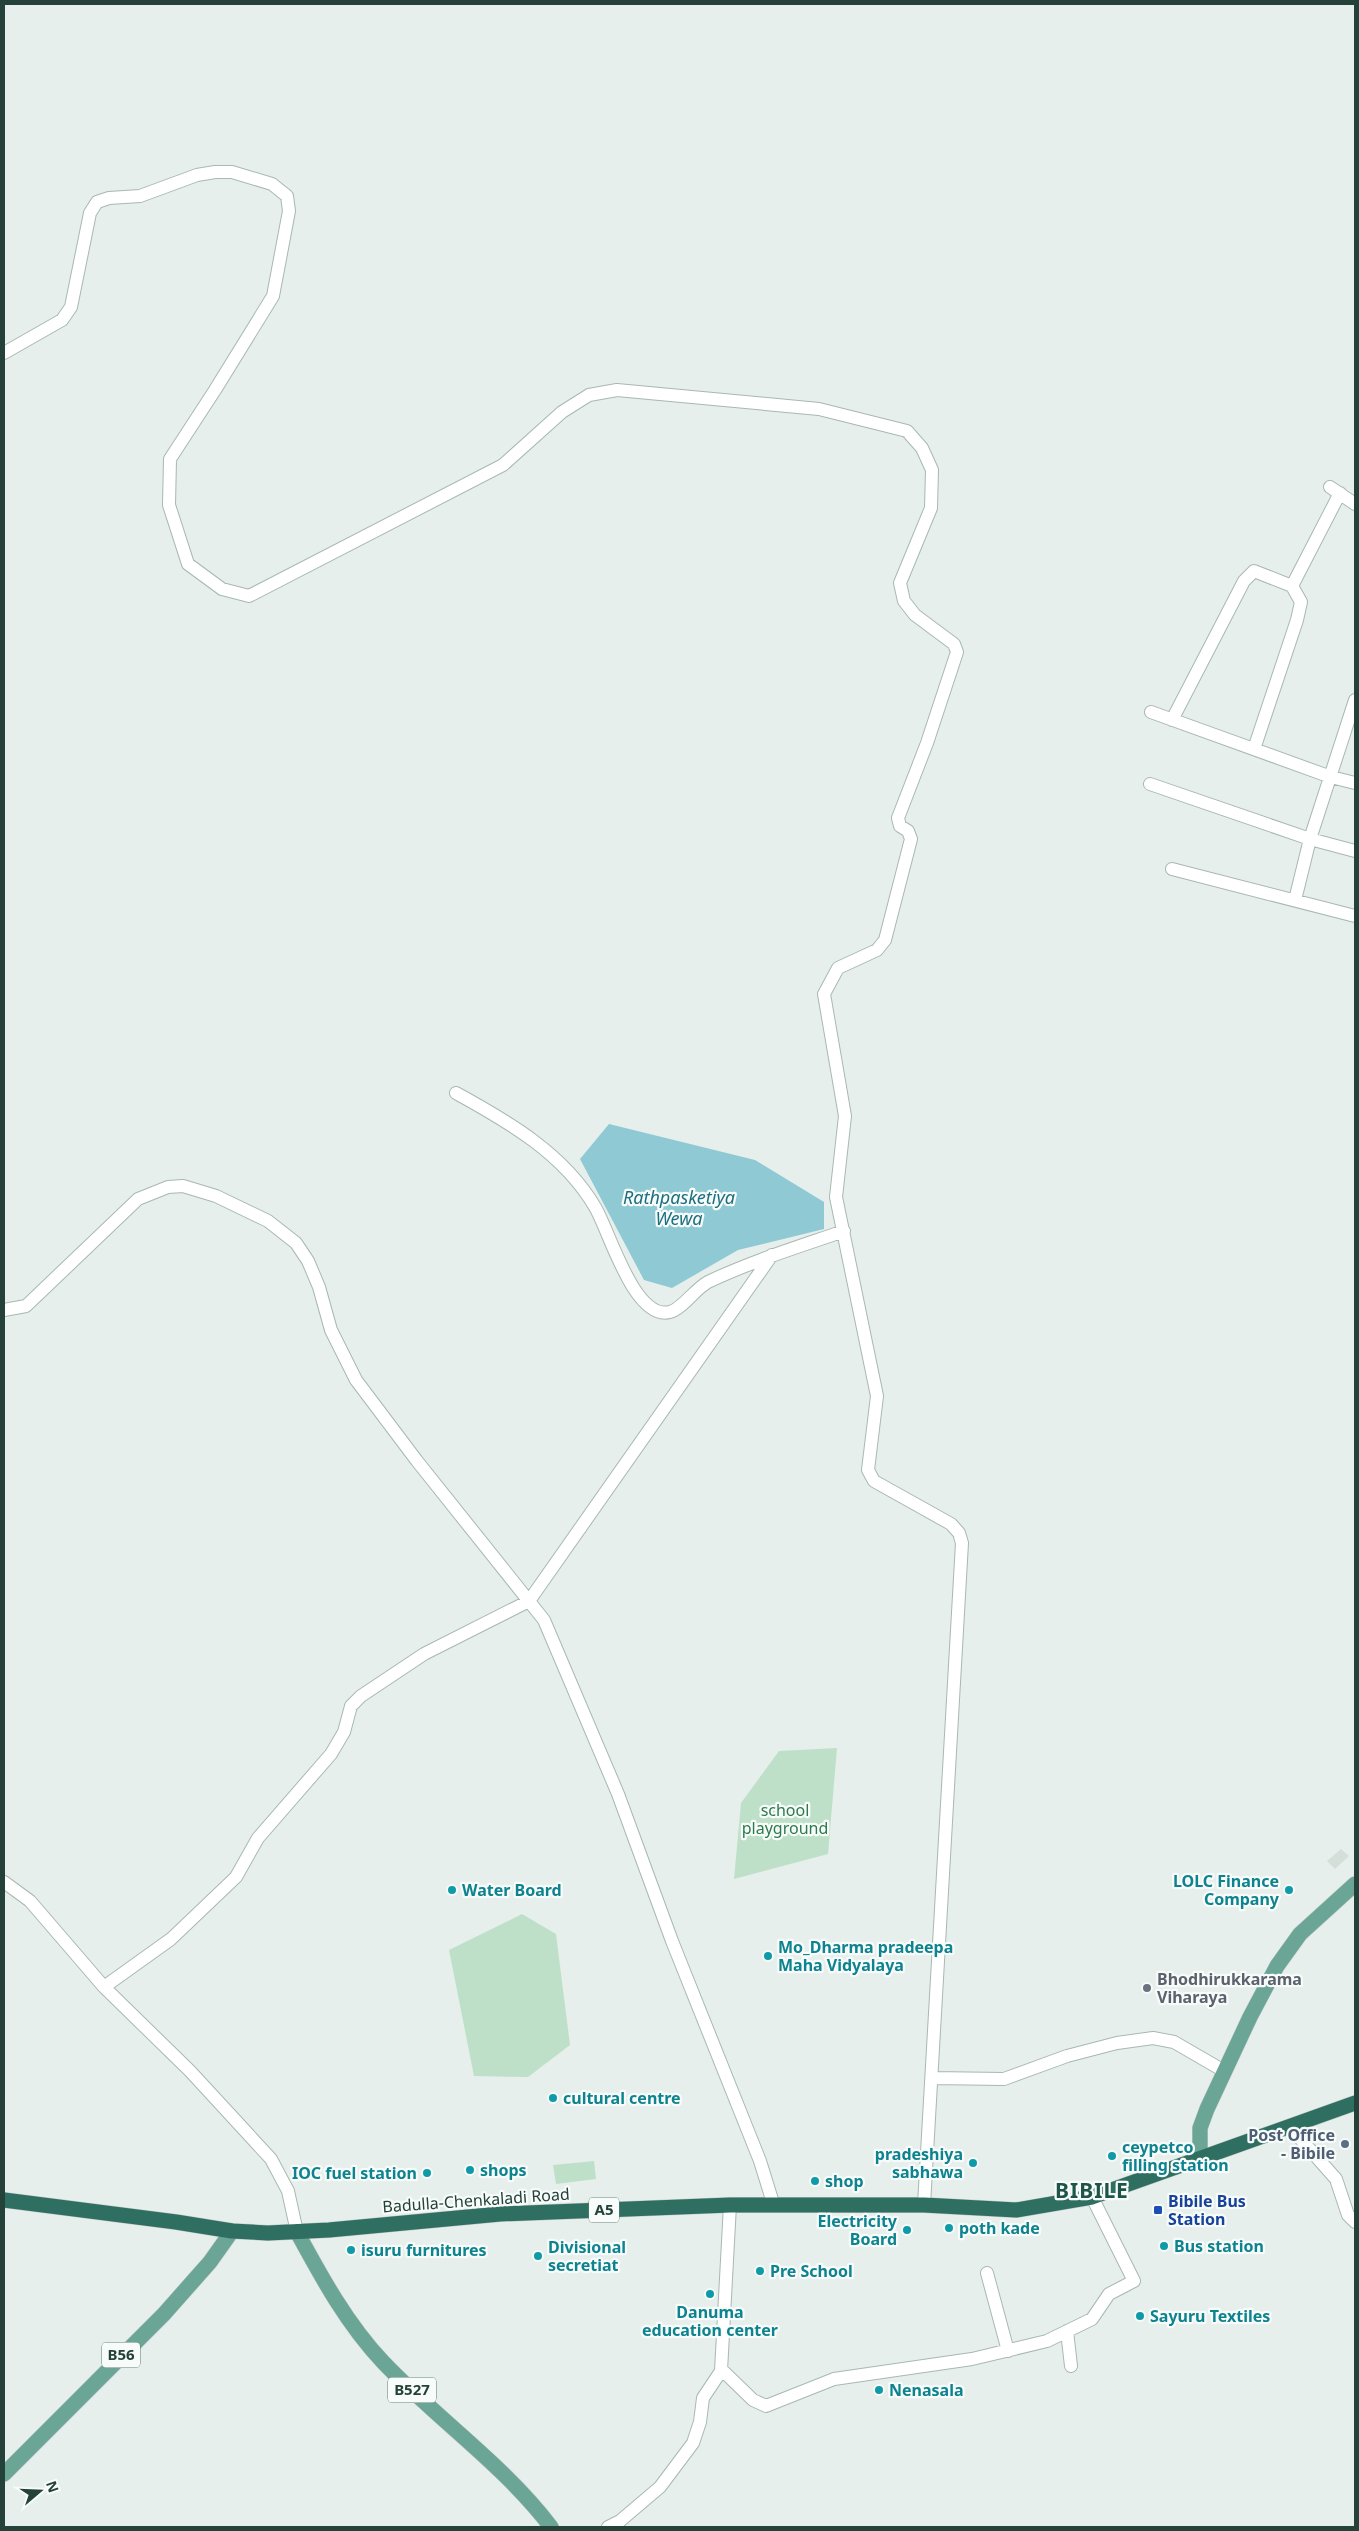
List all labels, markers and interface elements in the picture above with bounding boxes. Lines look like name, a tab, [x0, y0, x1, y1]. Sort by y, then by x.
water label: Rathpasketiya Wewa	[623, 1185, 735, 1230]
park label: school playground	[742, 1799, 828, 1839]
place label: LOLC Finance Company	[1173, 1870, 1280, 1910]
place label: Water Board	[462, 1879, 562, 1901]
marker: Water Board	[446, 1884, 458, 1896]
marker: LOLC Finance Company	[1283, 1884, 1295, 1896]
place label: Mo_Dharma pradeepa Maha Vidyalaya	[778, 1936, 953, 1976]
marker: Mo_Dharma pradeepa Maha Vidyalaya	[762, 1950, 774, 1962]
place label: Bhodhirukkarama Viharaya	[1157, 1968, 1302, 2008]
marker: Bhodhirukkarama Viharaya	[1141, 1982, 1153, 1994]
place label: cultural centre	[563, 2087, 681, 2109]
marker: cultural centre	[547, 2092, 559, 2104]
place label: Post Office - Bibile	[1248, 2124, 1335, 2164]
place label: ceypetco filling station	[1122, 2136, 1229, 2176]
marker: Post Office - Bibile	[1339, 2138, 1351, 2150]
place label: pradeshiya sabhawa	[875, 2143, 963, 2183]
marker: ceypetco filling station	[1106, 2150, 1118, 2162]
marker: pradeshiya sabhawa	[967, 2157, 979, 2169]
place label: shops	[480, 2159, 527, 2181]
place label: IOC fuel station	[292, 2162, 417, 2184]
marker: shops	[464, 2164, 476, 2176]
marker: IOC fuel station	[421, 2167, 433, 2179]
place label: shop	[825, 2170, 864, 2192]
marker: shop	[809, 2175, 821, 2187]
district label: BIBILE	[1055, 2176, 1129, 2204]
street label: Badulla-Chenkaladi Road	[382, 2182, 570, 2218]
place label: Bibile Bus Station	[1168, 2190, 1246, 2230]
road number: A5	[589, 2198, 619, 2222]
marker: Bibile Bus Station	[1152, 2204, 1164, 2216]
place label: Electricity Board	[817, 2210, 898, 2250]
place label: poth kade	[959, 2217, 1040, 2239]
marker: poth kade	[943, 2222, 955, 2234]
marker: Electricity Board	[901, 2224, 913, 2236]
place label: Bus station	[1174, 2235, 1264, 2257]
place label: Divisional secretiat	[548, 2236, 626, 2276]
place label: isuru furnitures	[361, 2239, 487, 2261]
marker: Bus station	[1158, 2240, 1170, 2252]
marker: isuru furnitures	[345, 2244, 357, 2256]
marker: Divisional secretiat	[532, 2250, 544, 2262]
place label: Pre School	[770, 2260, 853, 2282]
marker: Pre School	[754, 2265, 766, 2277]
marker: Danuma education center	[704, 2288, 716, 2300]
place label: Danuma education center	[642, 2301, 778, 2341]
place label: Sayuru Textiles	[1150, 2305, 1270, 2327]
marker: Sayuru Textiles	[1134, 2310, 1146, 2322]
road number: B56	[102, 2342, 140, 2368]
road number: B527	[388, 2378, 436, 2402]
place label: Nenasala	[889, 2379, 964, 2401]
marker: Nenasala	[873, 2384, 885, 2396]
north arrow	[15, 2466, 65, 2516]
text: N	[42, 2478, 64, 2495]

